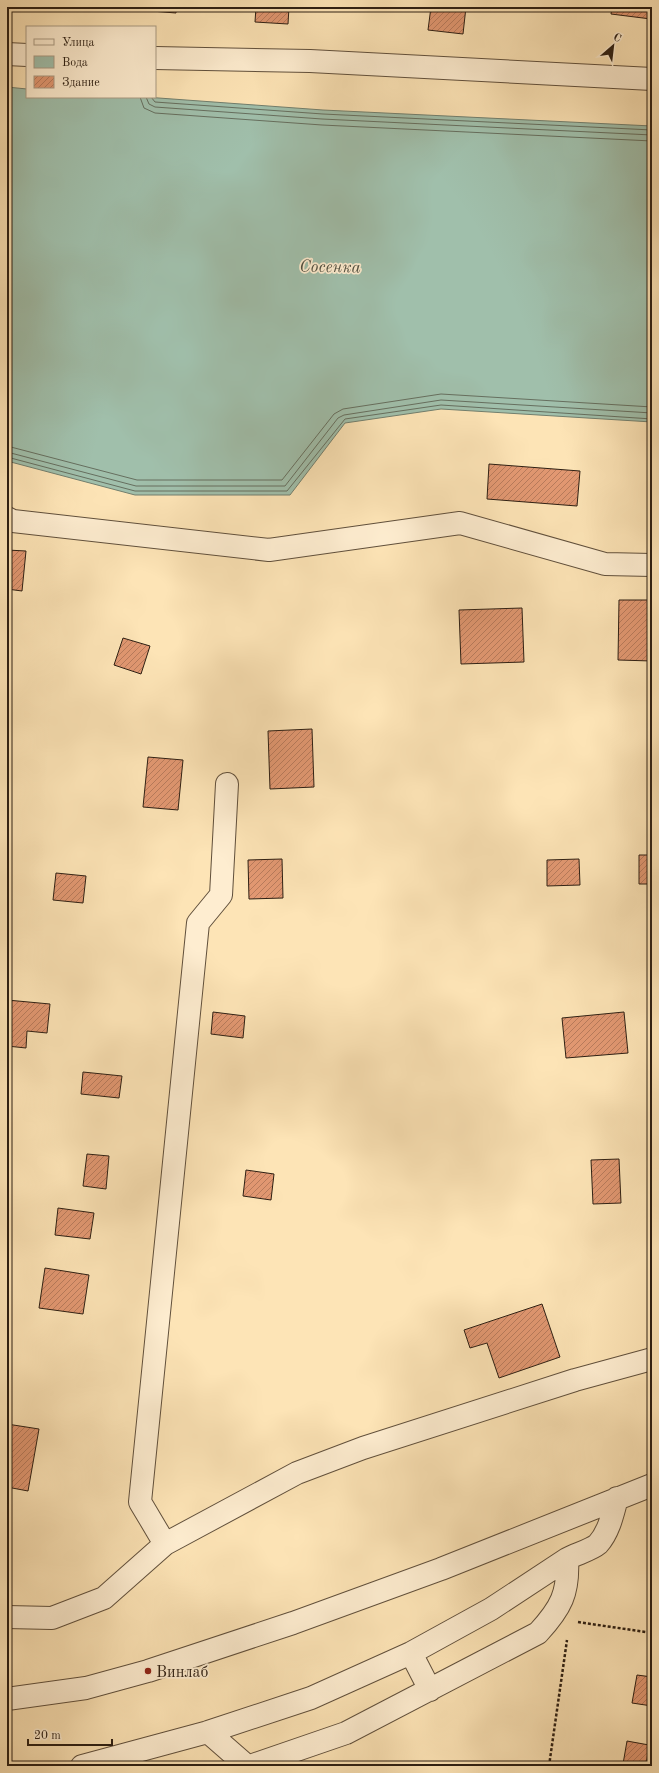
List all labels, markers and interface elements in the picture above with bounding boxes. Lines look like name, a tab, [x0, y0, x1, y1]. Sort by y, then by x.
legend	[26, 26, 156, 98]
north arrow	[593, 26, 633, 66]
text: С	[611, 32, 623, 45]
text: Улица	[62, 37, 95, 49]
text: Вода	[62, 57, 88, 69]
text: Здание	[62, 77, 100, 89]
water label: Сосенка	[299, 258, 361, 277]
place label: Винлаб	[156, 1665, 208, 1681]
marker: Винлаб	[143, 1666, 153, 1676]
scale bar	[28, 1721, 112, 1747]
text: 20 m	[34, 1730, 61, 1742]

